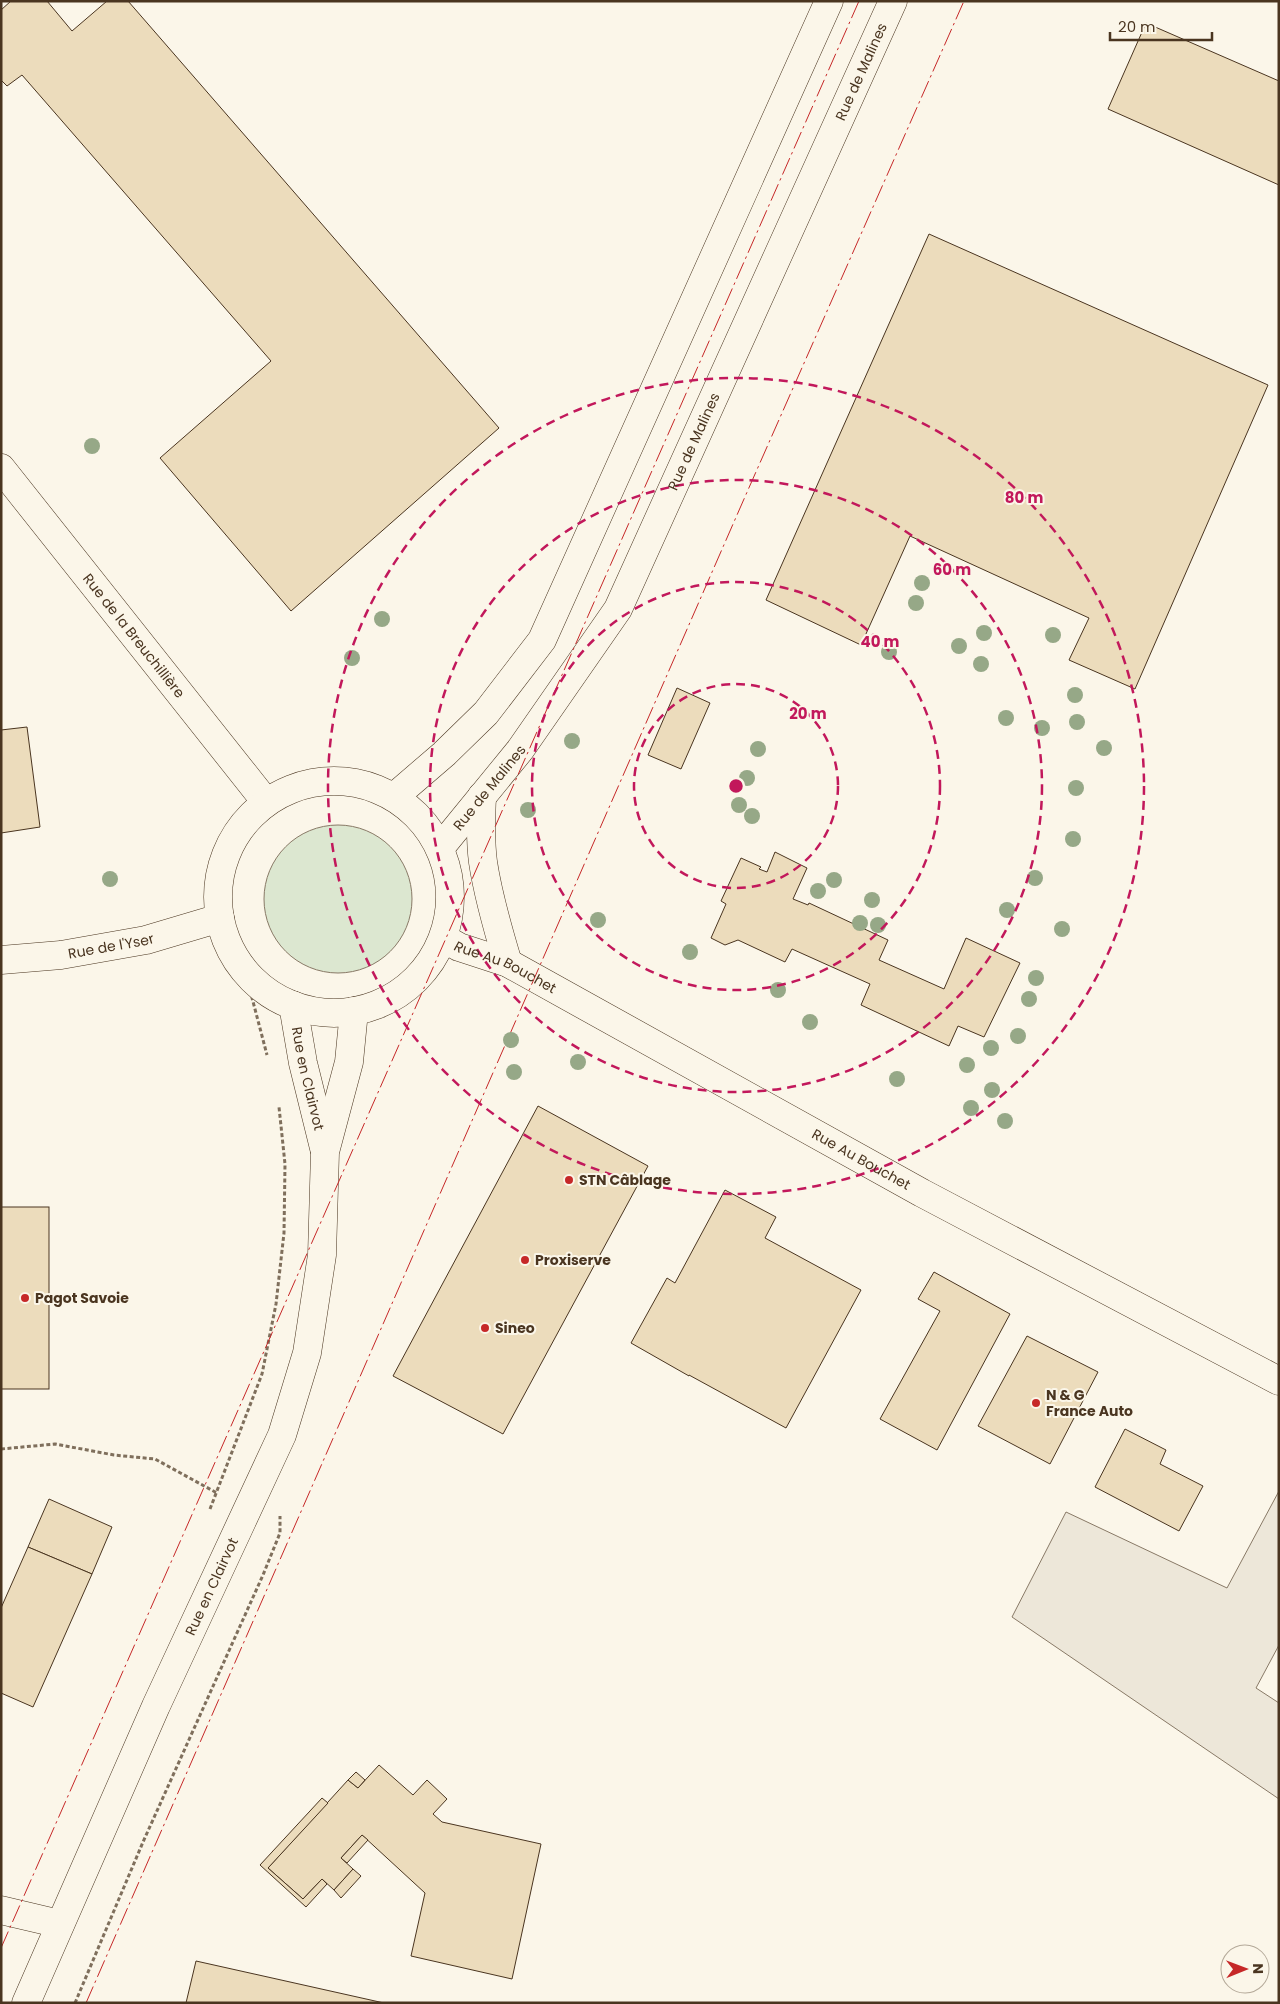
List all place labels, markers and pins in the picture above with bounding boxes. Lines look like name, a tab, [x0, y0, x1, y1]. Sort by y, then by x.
centre of rings	[727, 777, 745, 795]
place label: STN Câblage	[579, 1170, 671, 1190]
marker: STN Câblage	[563, 1174, 575, 1186]
place label: Proxiserve	[535, 1250, 611, 1270]
marker: Proxiserve	[519, 1254, 531, 1266]
place label: Pagot Savoie	[35, 1288, 129, 1308]
marker: Pagot Savoie	[19, 1292, 31, 1304]
place label: Sineo	[495, 1318, 535, 1338]
marker: Sineo	[479, 1322, 491, 1334]
place label: N & G France Auto	[1046, 1385, 1133, 1421]
marker: N & G France Auto	[1030, 1397, 1042, 1409]

